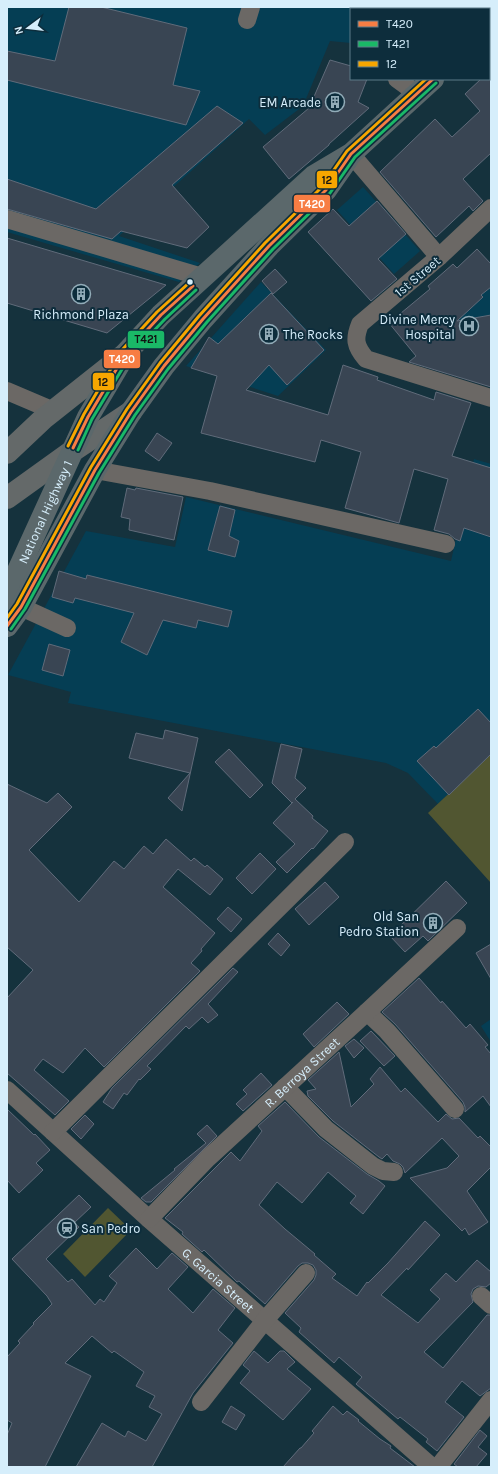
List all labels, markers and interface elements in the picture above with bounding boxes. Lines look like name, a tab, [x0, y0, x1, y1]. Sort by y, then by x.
north arrow	[8, 8, 48, 48]
legend	[350, 8, 490, 80]
text: T420	[386, 17, 413, 31]
text: N	[12, 25, 26, 36]
text: T421	[386, 37, 410, 51]
text: 12	[386, 57, 397, 71]
building icon: EM Arcade	[324, 91, 346, 113]
place label: EM Arcade	[259, 95, 321, 110]
line badge: 12	[316, 170, 338, 189]
text: 12	[322, 174, 333, 187]
line badge: T420	[293, 194, 331, 213]
text: T420	[299, 198, 325, 211]
street label: 1st Street	[392, 253, 443, 300]
unlabelled marker	[185, 277, 195, 287]
building icon: Richmond Plaza	[70, 283, 92, 305]
place label: Richmond Plaza	[33, 307, 129, 322]
place label: Divine Mercy Hospital	[379, 312, 455, 342]
hospital icon: Divine Mercy Hospital	[458, 315, 480, 337]
building icon: The Rocks	[258, 323, 280, 345]
place label: The Rocks	[283, 327, 343, 342]
line badge: T421	[127, 330, 165, 349]
text: T421	[135, 333, 157, 346]
line badge: T420	[103, 349, 141, 369]
text: T420	[109, 353, 135, 366]
line badge: 12	[92, 372, 115, 391]
text: 12	[98, 376, 109, 389]
street label: National Highway 1	[15, 458, 75, 566]
place label: Old San Pedro Station	[339, 909, 419, 939]
building icon: Old San Pedro Station	[422, 912, 444, 934]
street label: R. Berroya Street	[261, 1034, 343, 1111]
station icon: San Pedro	[56, 1217, 78, 1239]
place label: San Pedro	[81, 1221, 140, 1236]
street label: G. Garcia Street	[179, 1245, 257, 1316]

